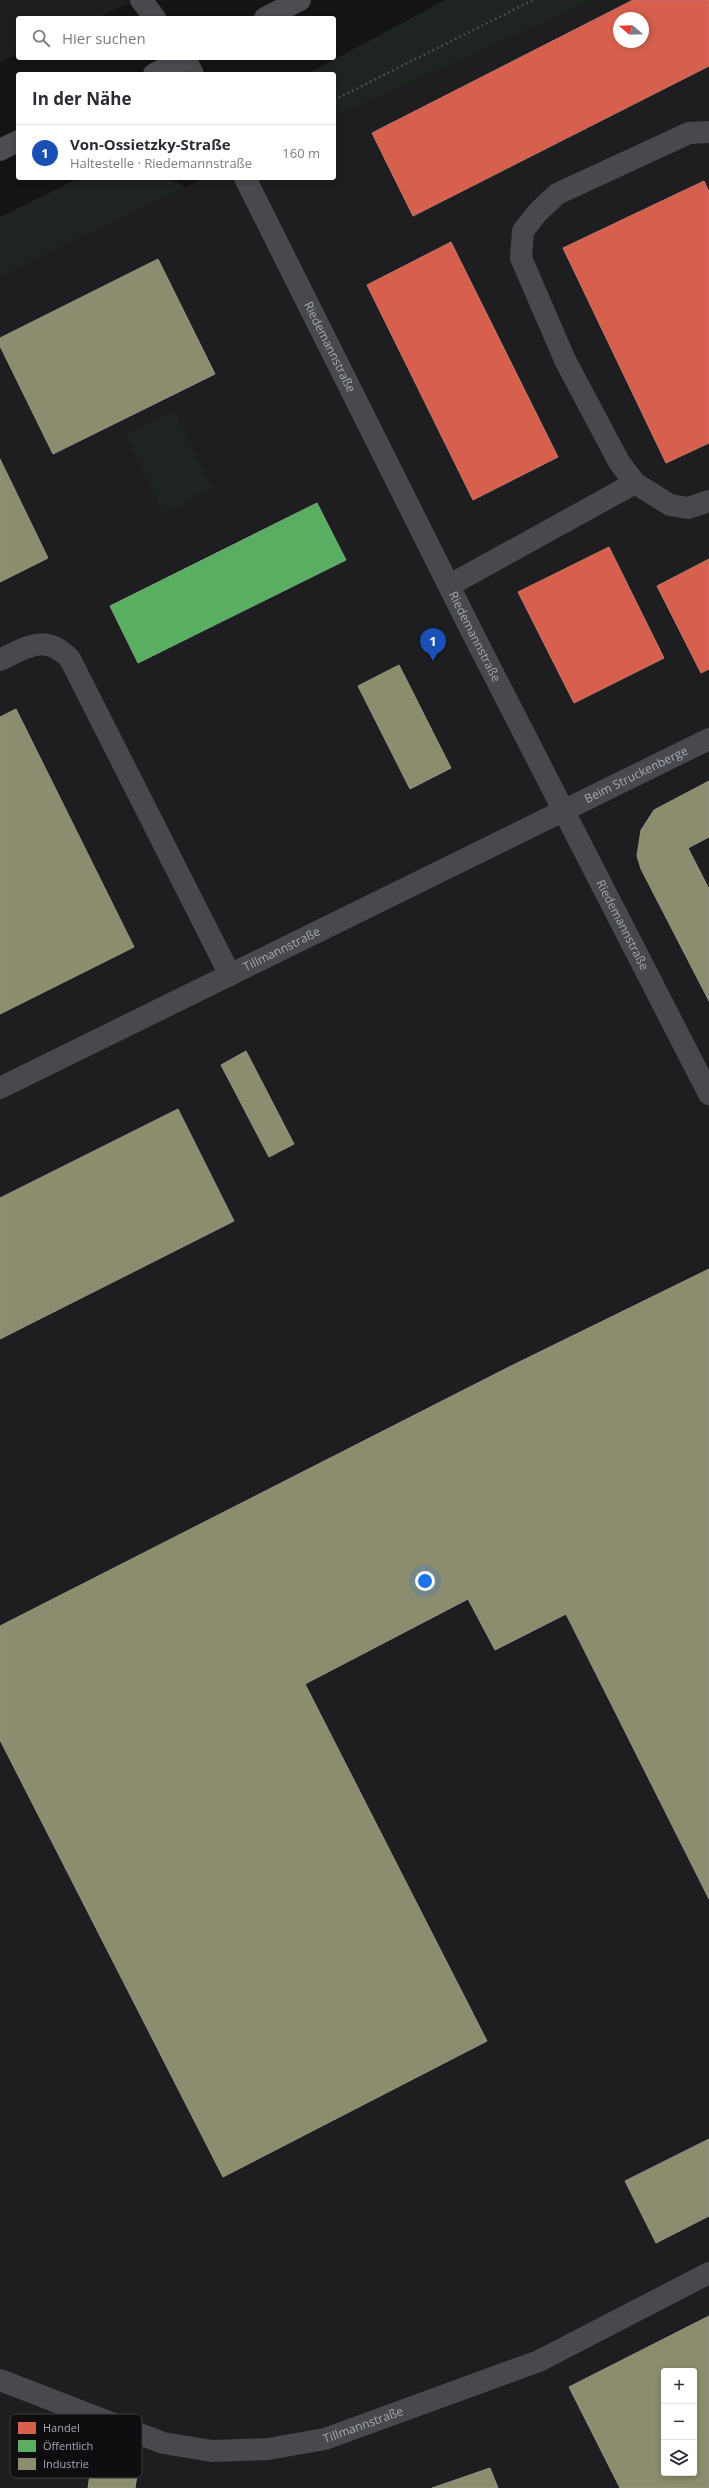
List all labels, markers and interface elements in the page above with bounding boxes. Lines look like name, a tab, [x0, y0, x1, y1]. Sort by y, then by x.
north arrow	[613, 12, 649, 48]
search box	[16, 16, 336, 60]
icon: search	[30, 27, 52, 49]
text: Hier suchen	[62, 28, 146, 48]
text: In der Nähe	[32, 87, 131, 110]
text: Von-Ossietzky-Straße	[70, 134, 231, 154]
text: 1	[41, 144, 49, 162]
text: 160 m	[282, 144, 320, 162]
text: Haltestelle · Riedemannstraße	[70, 154, 252, 172]
street label: Riedemannstraße	[300, 298, 360, 395]
street label: Riedemannstraße	[445, 588, 505, 685]
pin: 1	[420, 628, 446, 661]
street label: Beim Struckenberge	[581, 742, 691, 807]
street label: Riedemannstraße	[592, 877, 653, 973]
street label: Tillmannstraße	[240, 923, 323, 975]
your location	[415, 1571, 435, 1591]
map controls	[661, 2368, 697, 2476]
button: +	[661, 2368, 697, 2404]
street label: Tillmannstraße	[321, 2402, 406, 2447]
button: −	[661, 2404, 697, 2440]
legend	[10, 2414, 142, 2478]
text: Handel	[43, 2420, 80, 2435]
text: Öffentlich	[43, 2438, 93, 2453]
button: layers	[661, 2440, 697, 2476]
text: Industrie	[43, 2456, 89, 2471]

